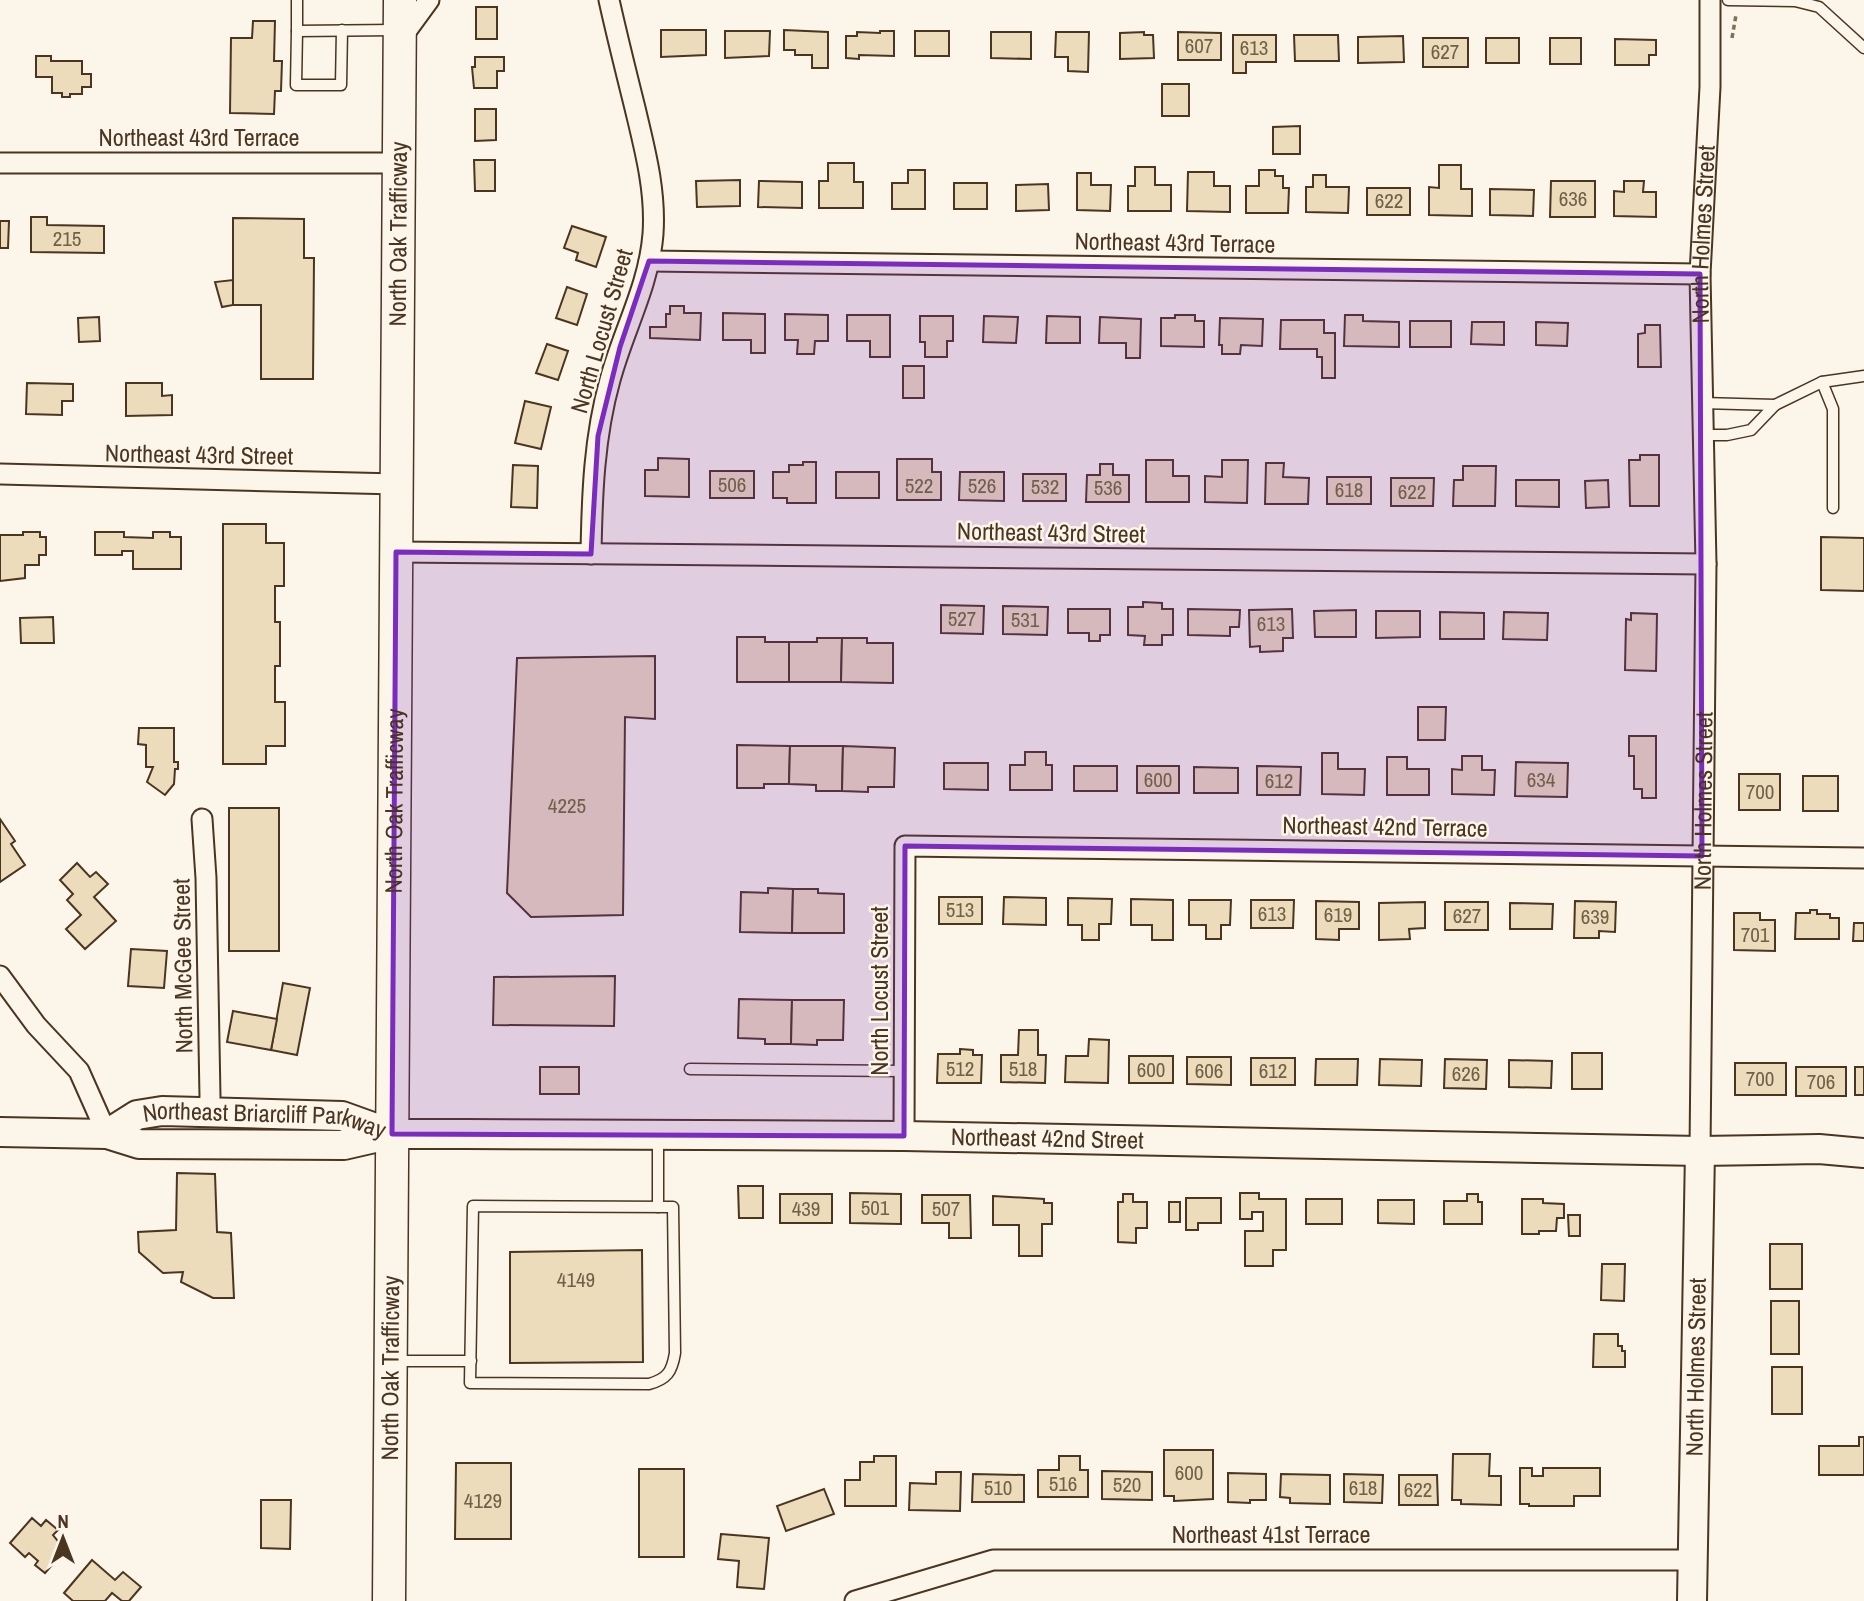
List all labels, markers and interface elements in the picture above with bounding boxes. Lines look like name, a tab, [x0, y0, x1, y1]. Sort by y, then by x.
house number: 607	[1185, 31, 1213, 60]
house number: 613	[1240, 33, 1268, 62]
house number: 627	[1431, 37, 1459, 66]
street label: Northeast 43rd Terrace	[99, 121, 299, 153]
street label: North Oak Trafficway	[381, 141, 414, 326]
street label: North Holmes Street	[1683, 144, 1722, 324]
house number: 636	[1559, 184, 1587, 213]
house number: 622	[1375, 186, 1403, 215]
house number: 215	[53, 224, 81, 253]
street label: Northeast 43rd Terrace	[1074, 224, 1276, 260]
street label: North Locust Street	[562, 244, 640, 417]
street label: Northeast 43rd Street	[105, 436, 294, 472]
house number: 506	[718, 470, 746, 499]
house number: 522	[905, 471, 933, 500]
house number: 526	[968, 471, 996, 500]
house number: 532	[1031, 472, 1059, 501]
house number: 536	[1094, 473, 1122, 502]
house number: 618	[1335, 475, 1363, 504]
house number: 622	[1398, 477, 1426, 506]
street label: Northeast 43rd Street	[957, 514, 1146, 550]
house number: 527	[948, 604, 976, 633]
house number: 531	[1011, 605, 1040, 634]
house number: 613	[1257, 609, 1285, 638]
street label: North Oak Trafficway	[377, 708, 410, 893]
street label: North Holmes Street	[1686, 711, 1719, 890]
house number: 600	[1144, 765, 1172, 794]
house number: 634	[1527, 765, 1556, 794]
house number: 612	[1265, 766, 1293, 795]
house number: 700	[1746, 777, 1774, 806]
house number: 4225	[548, 791, 586, 820]
street label: Northeast 42nd Terrace	[1282, 808, 1488, 844]
street label: North McGee Street	[164, 878, 200, 1054]
house number: 513	[946, 895, 974, 924]
house number: 613	[1258, 899, 1286, 928]
house number: 619	[1324, 900, 1352, 929]
house number: 627	[1453, 901, 1481, 930]
house number: 639	[1581, 902, 1609, 931]
street label: North Locust Street	[863, 906, 895, 1076]
house number: 701	[1741, 920, 1770, 949]
house number: 512	[946, 1054, 974, 1083]
house number: 518	[1009, 1054, 1037, 1083]
house number: 600	[1137, 1055, 1165, 1084]
house number: 606	[1195, 1056, 1223, 1085]
house number: 612	[1259, 1056, 1287, 1085]
house number: 626	[1452, 1059, 1480, 1088]
house number: 700	[1746, 1064, 1774, 1093]
house number: 706	[1807, 1067, 1835, 1096]
street label: Northeast Briarcliff Parkway	[140, 1094, 391, 1146]
street label: Northeast 42nd Street	[951, 1120, 1144, 1156]
house number: 501	[861, 1193, 890, 1222]
house number: 439	[792, 1194, 820, 1223]
house number: 507	[932, 1194, 960, 1223]
house number: 4149	[557, 1265, 595, 1294]
street label: North Oak Trafficway	[373, 1275, 406, 1460]
street label: North Holmes Street	[1678, 1277, 1713, 1457]
house number: 600	[1175, 1458, 1203, 1487]
house number: 516	[1049, 1469, 1077, 1498]
house number: 520	[1113, 1470, 1141, 1499]
house number: 510	[984, 1473, 1012, 1502]
house number: 618	[1349, 1473, 1377, 1502]
house number: 622	[1404, 1475, 1432, 1504]
house number: 4129	[464, 1486, 502, 1515]
north arrow	[28, 1503, 98, 1573]
text: N	[57, 1508, 69, 1534]
street label: Northeast 41st Terrace	[1172, 1518, 1370, 1550]

